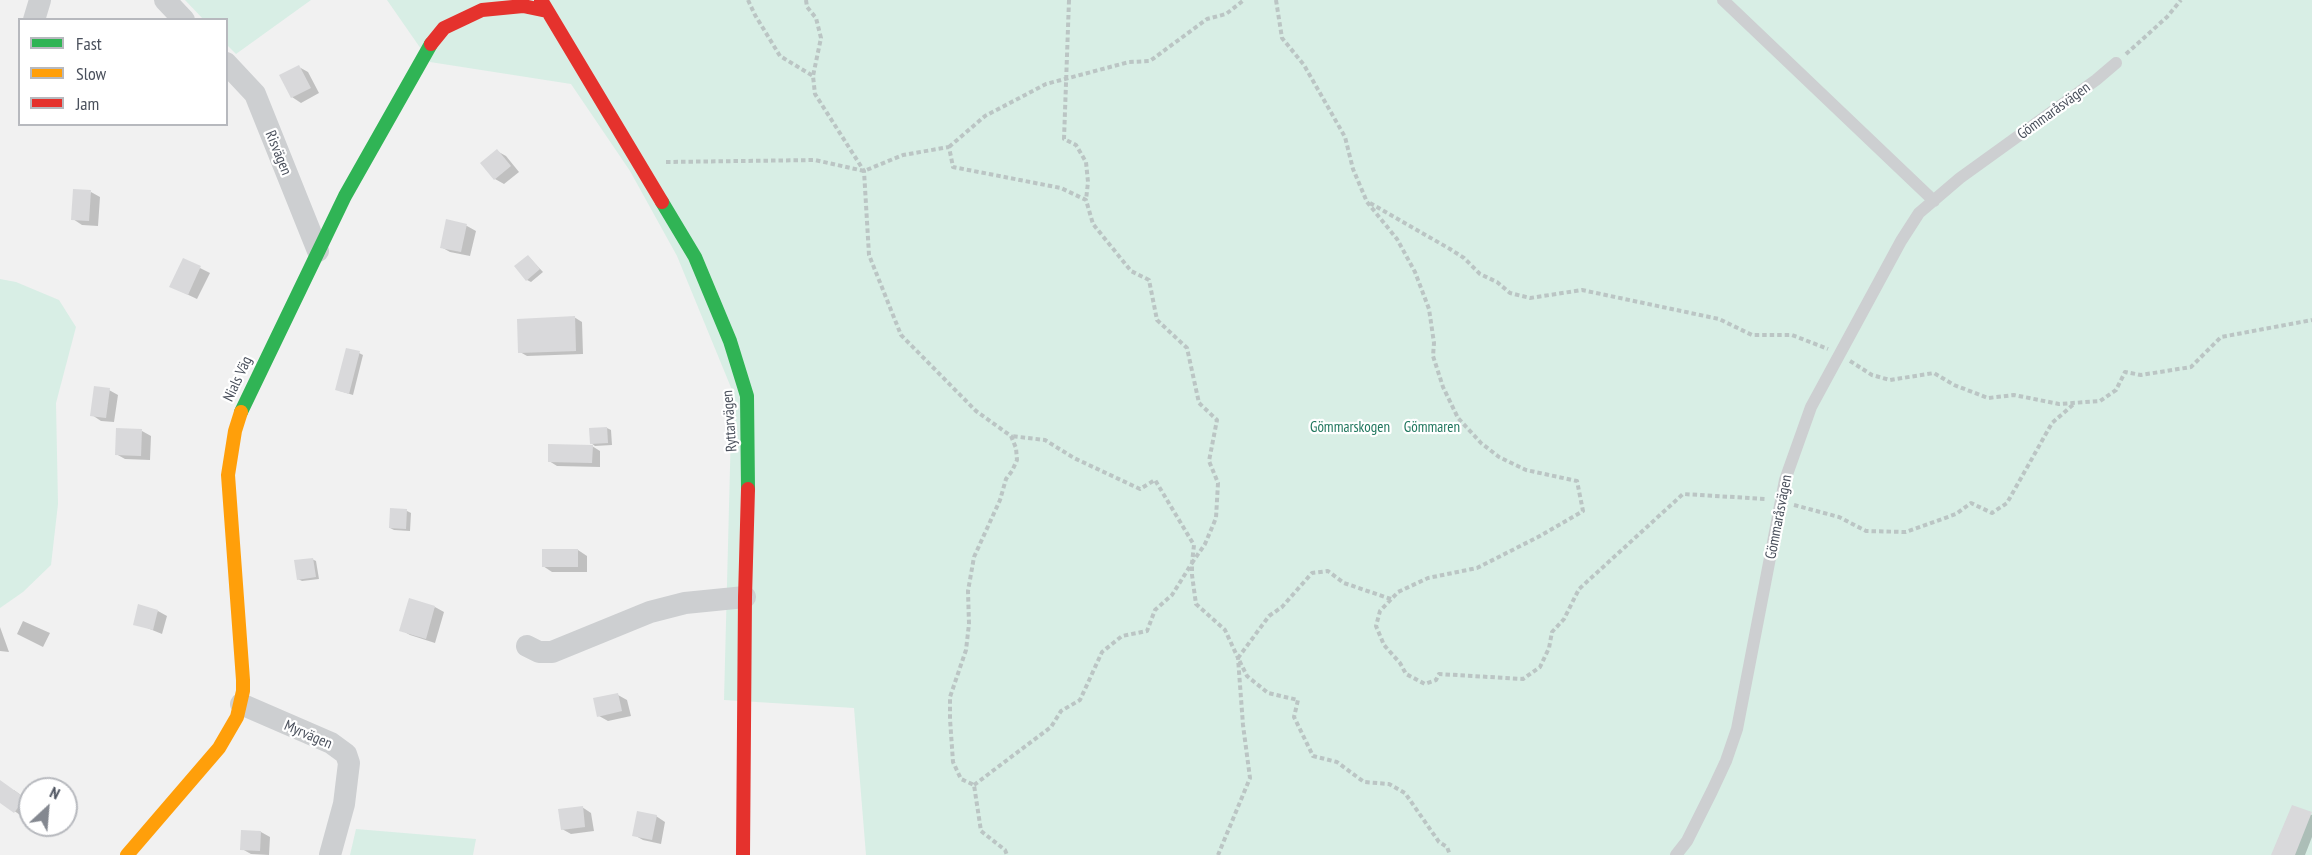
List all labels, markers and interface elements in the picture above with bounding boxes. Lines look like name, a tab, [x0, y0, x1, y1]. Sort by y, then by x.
legend	[18, 18, 228, 126]
text: Fast	[76, 32, 102, 55]
text: Slow	[76, 62, 106, 85]
street label: Gömmaråsvägen	[2014, 79, 2094, 143]
text: Jam	[76, 92, 99, 115]
street label: Risvägen	[261, 128, 295, 178]
street label: Nials Väg	[220, 353, 256, 405]
street label: Ryttarvägen	[719, 389, 741, 453]
park label: Gömmarskogen	[1310, 419, 1390, 437]
park label: Gömmaren	[1404, 419, 1460, 437]
street label: Gömmaråsvägen	[1762, 473, 1796, 561]
street label: Myrvägen	[281, 717, 335, 753]
north arrow	[18, 777, 78, 837]
text: N	[47, 782, 63, 803]

